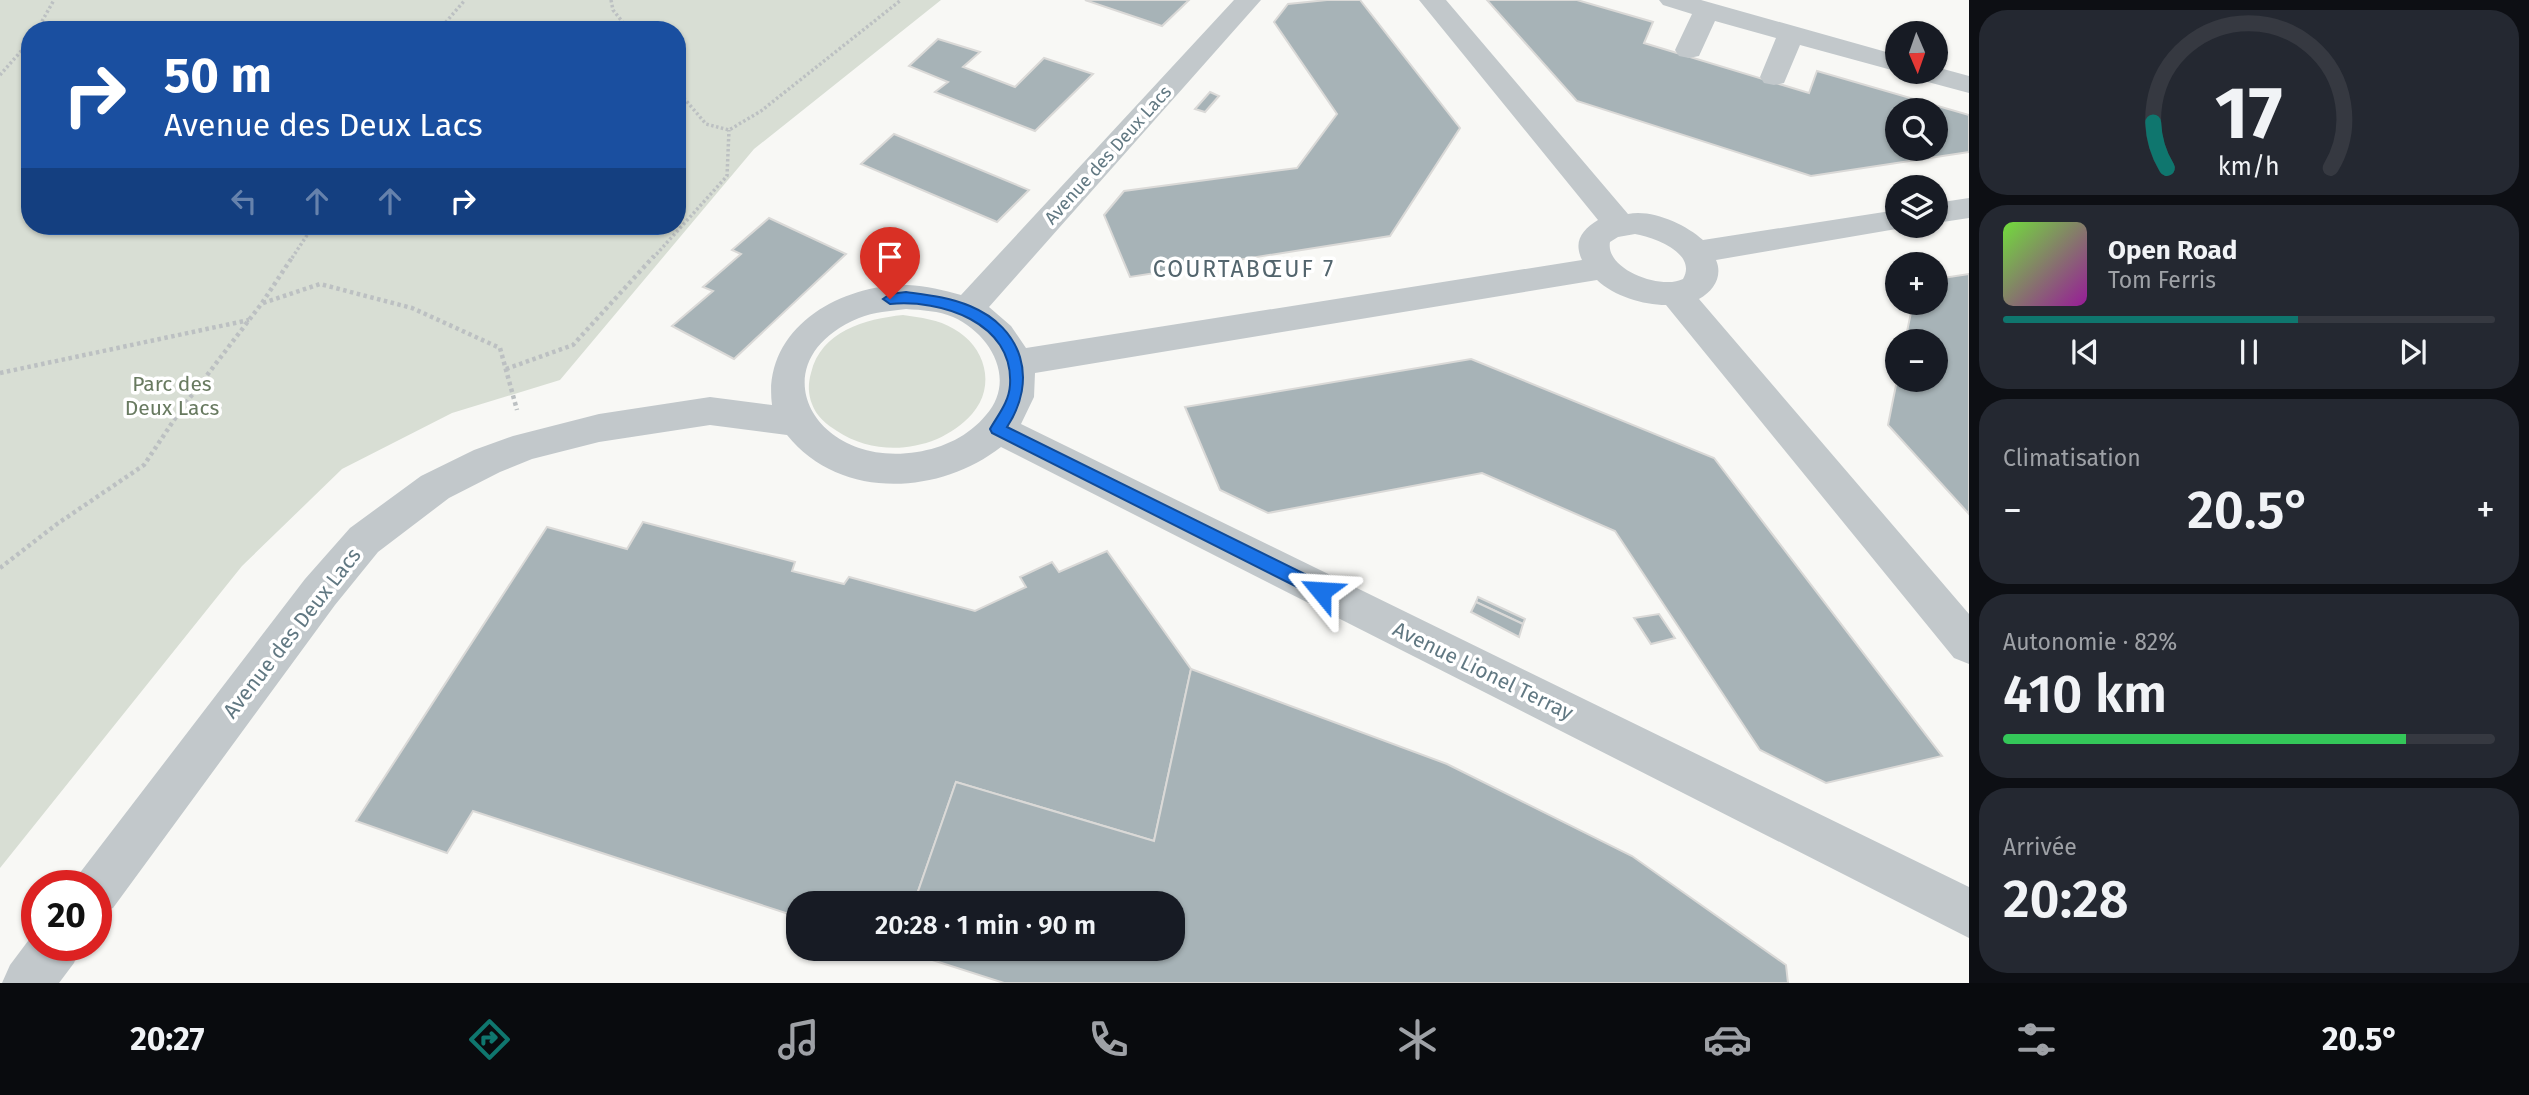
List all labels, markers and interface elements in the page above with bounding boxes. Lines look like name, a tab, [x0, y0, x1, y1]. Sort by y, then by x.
north arrow	[1885, 21, 1948, 84]
map controls	[1885, 21, 1948, 392]
text: 50 m	[164, 46, 272, 105]
icon: right	[49, 49, 140, 140]
text: 17	[2215, 71, 2283, 158]
street label: Avenue des Deux Lacs	[1040, 81, 1176, 229]
button: search	[1885, 98, 1948, 161]
text: Avenue des Deux Lacs	[164, 106, 483, 144]
text: km/h	[2218, 152, 2280, 182]
button: layers	[1885, 175, 1948, 238]
icon: left	[225, 182, 263, 220]
icon: ahead	[298, 182, 336, 220]
icon: ahead	[371, 182, 409, 220]
icon: right	[444, 182, 482, 220]
pin	[860, 227, 920, 299]
text: Open Road	[2108, 235, 2237, 266]
icon: arrive	[871, 238, 909, 276]
button: +	[1885, 252, 1948, 315]
district label: COURTABŒUF 7	[1153, 255, 1335, 283]
text: Tom Ferris	[2108, 266, 2216, 294]
button: −	[1885, 329, 1948, 392]
icon: previous	[2066, 333, 2104, 371]
icon: pause	[2230, 333, 2268, 371]
icon: next	[2394, 333, 2432, 371]
park label: Parc des Deux Lacs	[125, 371, 219, 421]
text: Climatisation	[2003, 444, 2141, 472]
text: 20.5°	[2187, 479, 2311, 542]
text: −	[2003, 487, 2022, 533]
text: +	[2476, 487, 2495, 533]
street label: Avenue des Deux Lacs	[217, 542, 367, 723]
position arrow	[1284, 554, 1358, 628]
street label: Avenue Lionel Terray	[1389, 616, 1578, 726]
text: Autonomie · 82%	[2003, 628, 2177, 656]
text: 410 km	[2003, 663, 2167, 726]
text: Arrivée	[2003, 833, 2077, 861]
text: 20:28	[2003, 868, 2129, 931]
speed limit sign: 20	[21, 870, 112, 961]
text: 20:28 · 1 min · 90 m	[875, 910, 1096, 941]
icon: directions	[465, 1015, 514, 1064]
icon: music	[774, 1015, 823, 1064]
icon: phone	[1084, 1015, 1133, 1064]
icon: climate	[1393, 1015, 1442, 1064]
icon: car	[1703, 1015, 1752, 1064]
icon: filters	[2012, 1015, 2061, 1064]
text: 20:27	[130, 1020, 204, 1058]
text: 20.5°	[2322, 1020, 2399, 1058]

